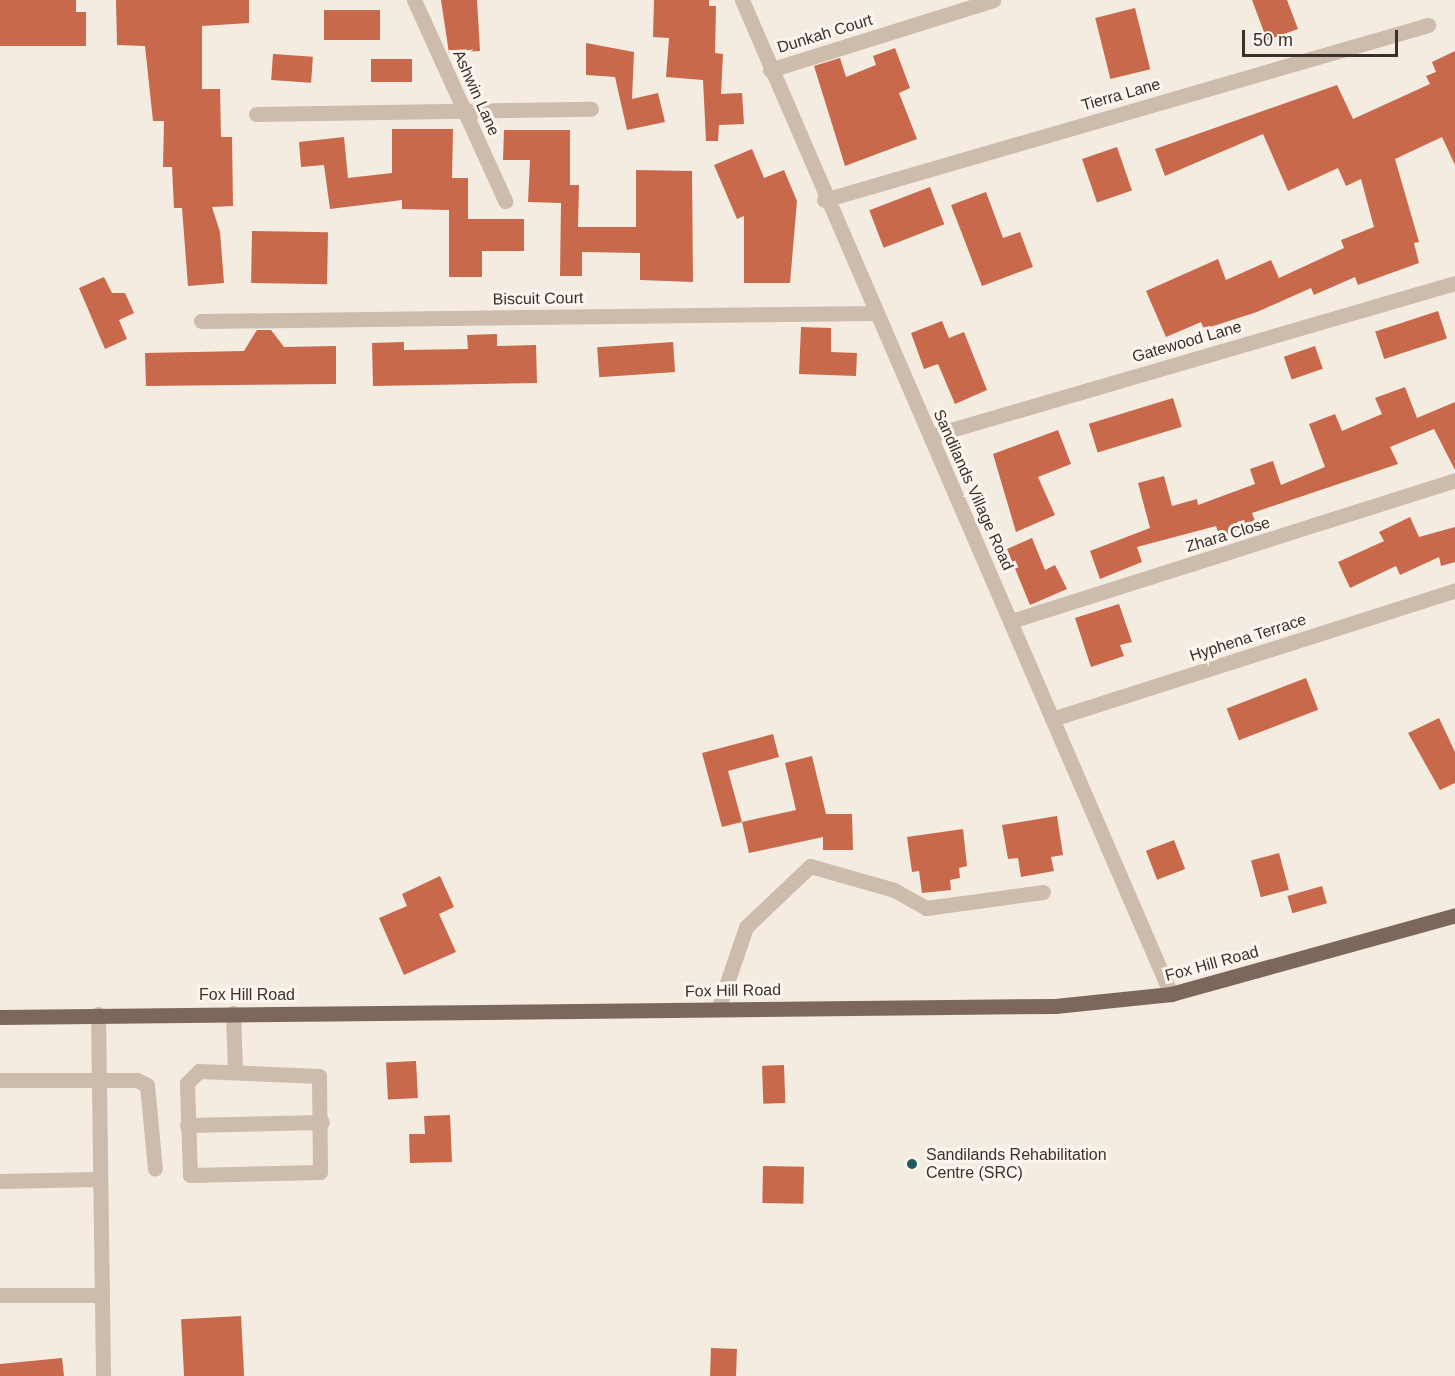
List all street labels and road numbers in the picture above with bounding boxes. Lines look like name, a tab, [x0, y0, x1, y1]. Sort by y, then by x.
street label: Dunkah Court	[775, 10, 875, 58]
street label: Ashwin Lane	[449, 47, 503, 139]
street label: Tierra Lane	[1079, 75, 1163, 115]
street label: Biscuit Court	[492, 289, 584, 309]
street label: Gatewood Lane	[1130, 317, 1244, 367]
street label: Sandilands Village Road	[929, 407, 1017, 573]
street label: Zhara Close	[1184, 513, 1272, 557]
street label: Hyphena Terrace	[1187, 610, 1309, 666]
street label: Fox Hill Road	[1163, 942, 1261, 986]
street label: Fox Hill Road	[685, 981, 781, 1001]
street label: Fox Hill Road	[199, 985, 295, 1005]

